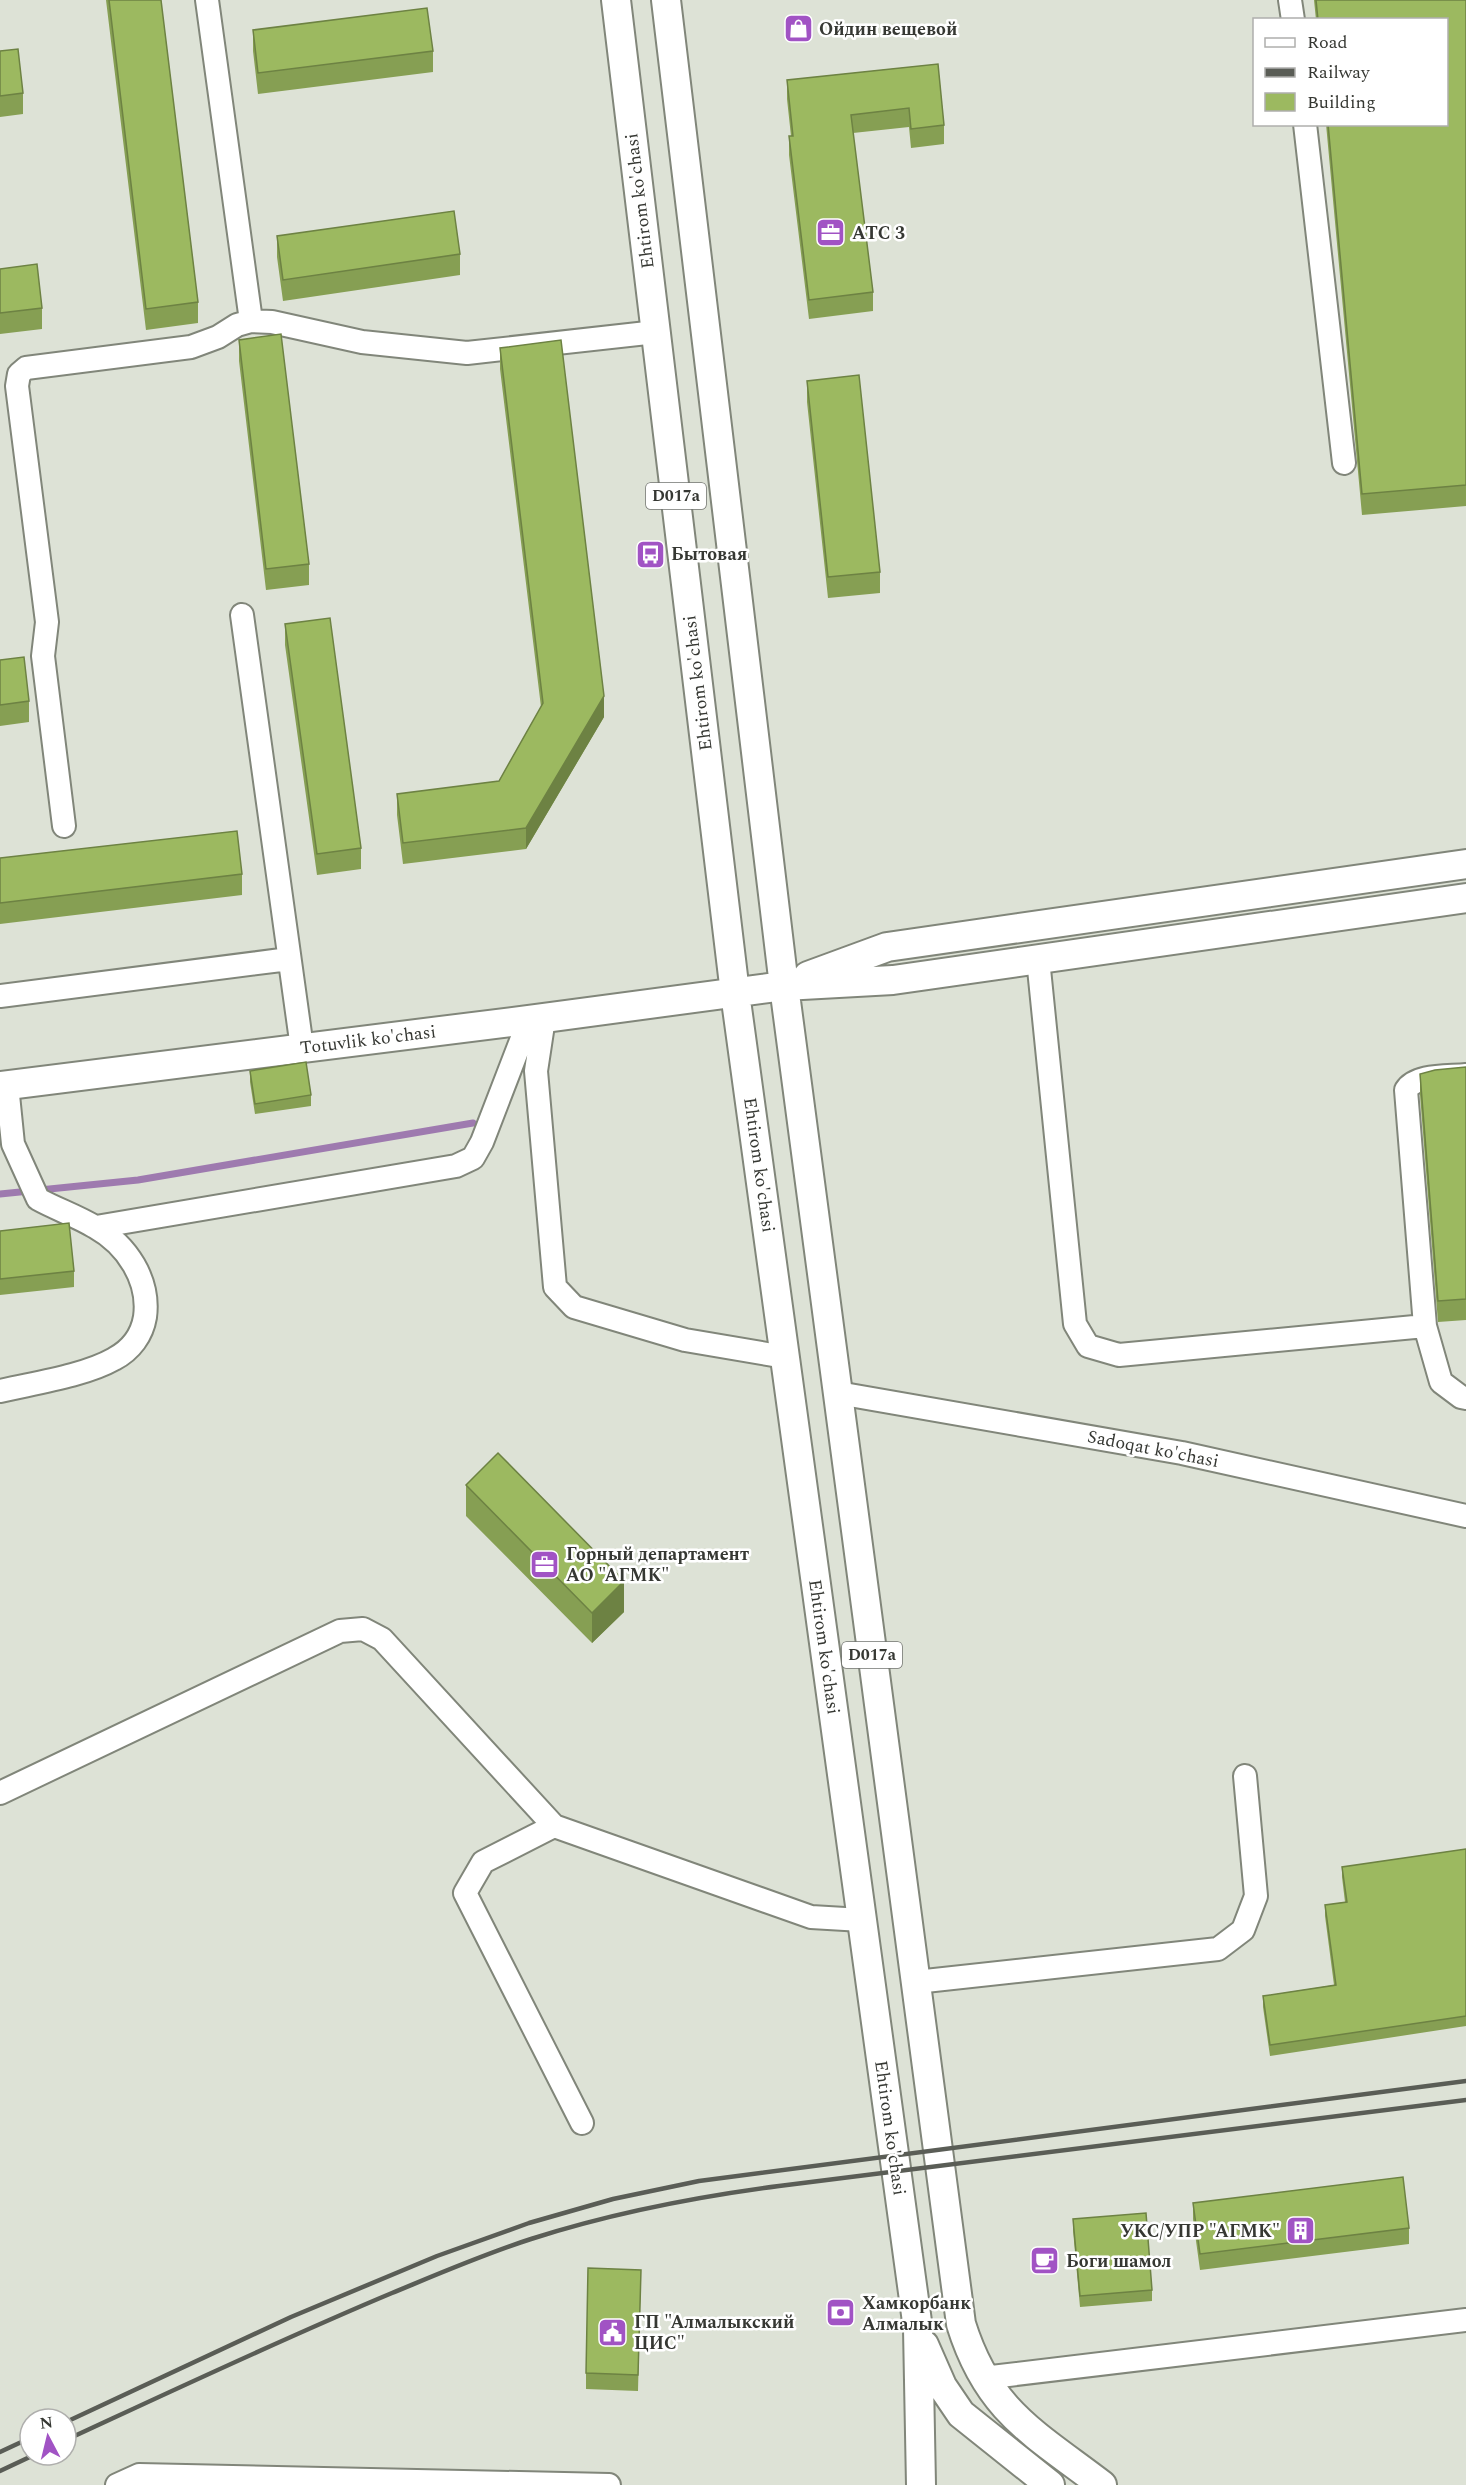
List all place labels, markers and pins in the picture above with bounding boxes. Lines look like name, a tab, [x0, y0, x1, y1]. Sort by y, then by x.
shop icon: Ойдин вещевой	[782, 13, 814, 45]
place label: Ойдин вещевой	[819, 16, 957, 43]
office icon: АТС 3	[815, 217, 847, 249]
place label: АТС 3	[852, 220, 905, 247]
bus stop icon: Бытовая	[634, 538, 666, 570]
place label: Бытовая	[671, 541, 748, 568]
place label: Горный департамент АО "АГМК"	[566, 1541, 749, 1589]
office icon: Горный департамент АО "АГМК"	[529, 1548, 561, 1580]
building icon: УКС/УПР "АГМК"	[1285, 2215, 1317, 2247]
place label: УКС/УПР "АГМК"	[1120, 2218, 1280, 2245]
cafe icon: Боги шамол	[1029, 2245, 1061, 2277]
place label: Боги шамол	[1066, 2248, 1172, 2275]
place label: Хамкорбанк Алмалык	[862, 2290, 971, 2338]
bank icon: Хамкорбанк Алмалык	[825, 2297, 857, 2329]
place label: ГП "Алмалыкский ЦИС"	[634, 2309, 794, 2357]
public building icon: ГП "Алмалыкский ЦИС"	[597, 2316, 629, 2348]

